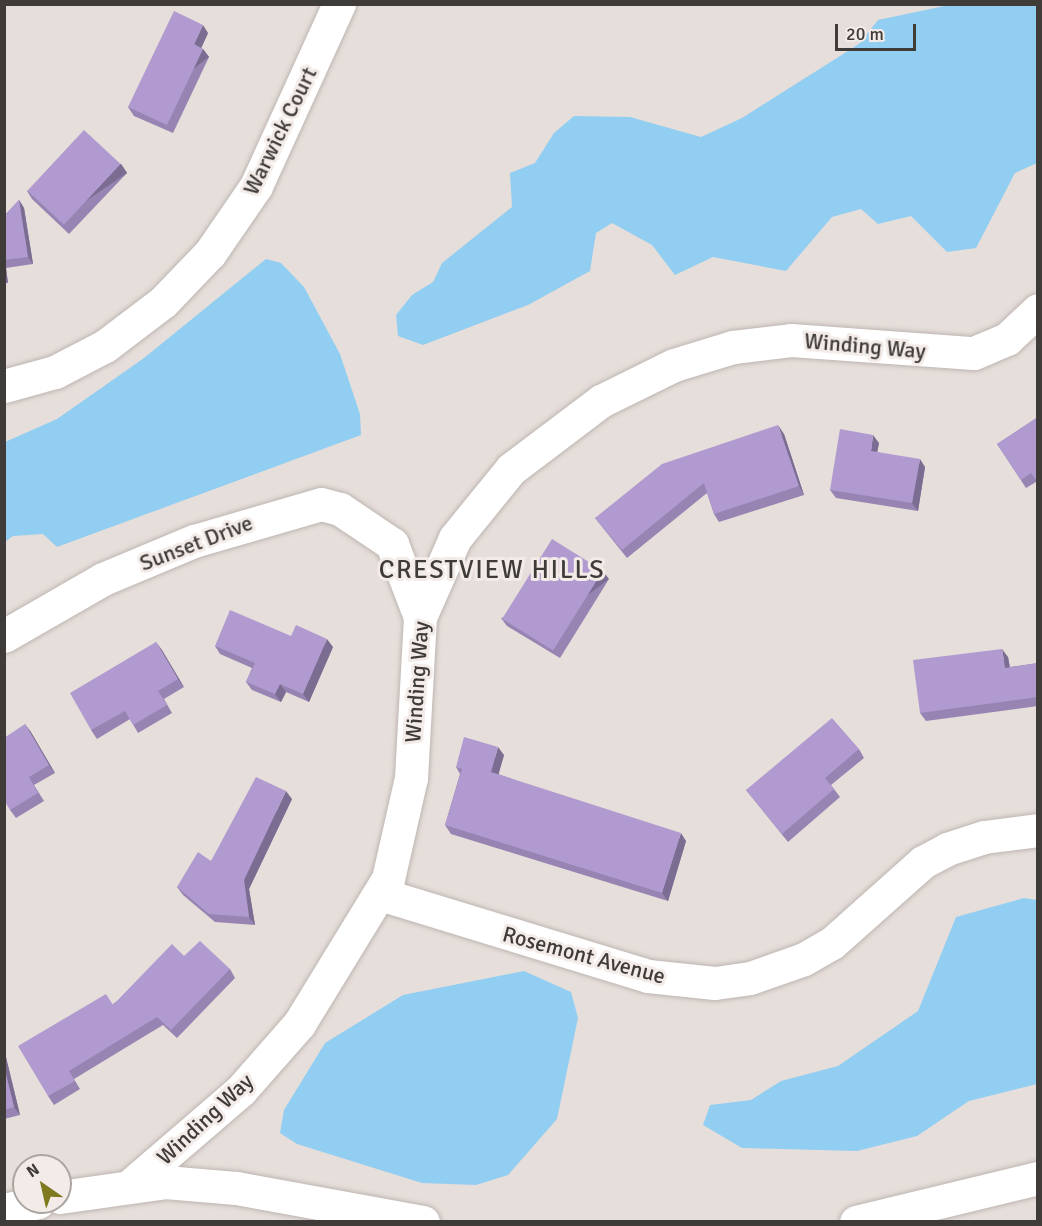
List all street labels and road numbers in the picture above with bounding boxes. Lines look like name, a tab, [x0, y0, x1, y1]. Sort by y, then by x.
street label: Warwick Court	[238, 63, 322, 199]
street label: Winding Way	[803, 328, 927, 364]
street label: Sunset Drive	[136, 509, 256, 577]
street label: Winding Way	[400, 620, 434, 744]
street label: Rosemont Avenue	[500, 921, 668, 989]
street label: Winding Way	[151, 1068, 259, 1170]

